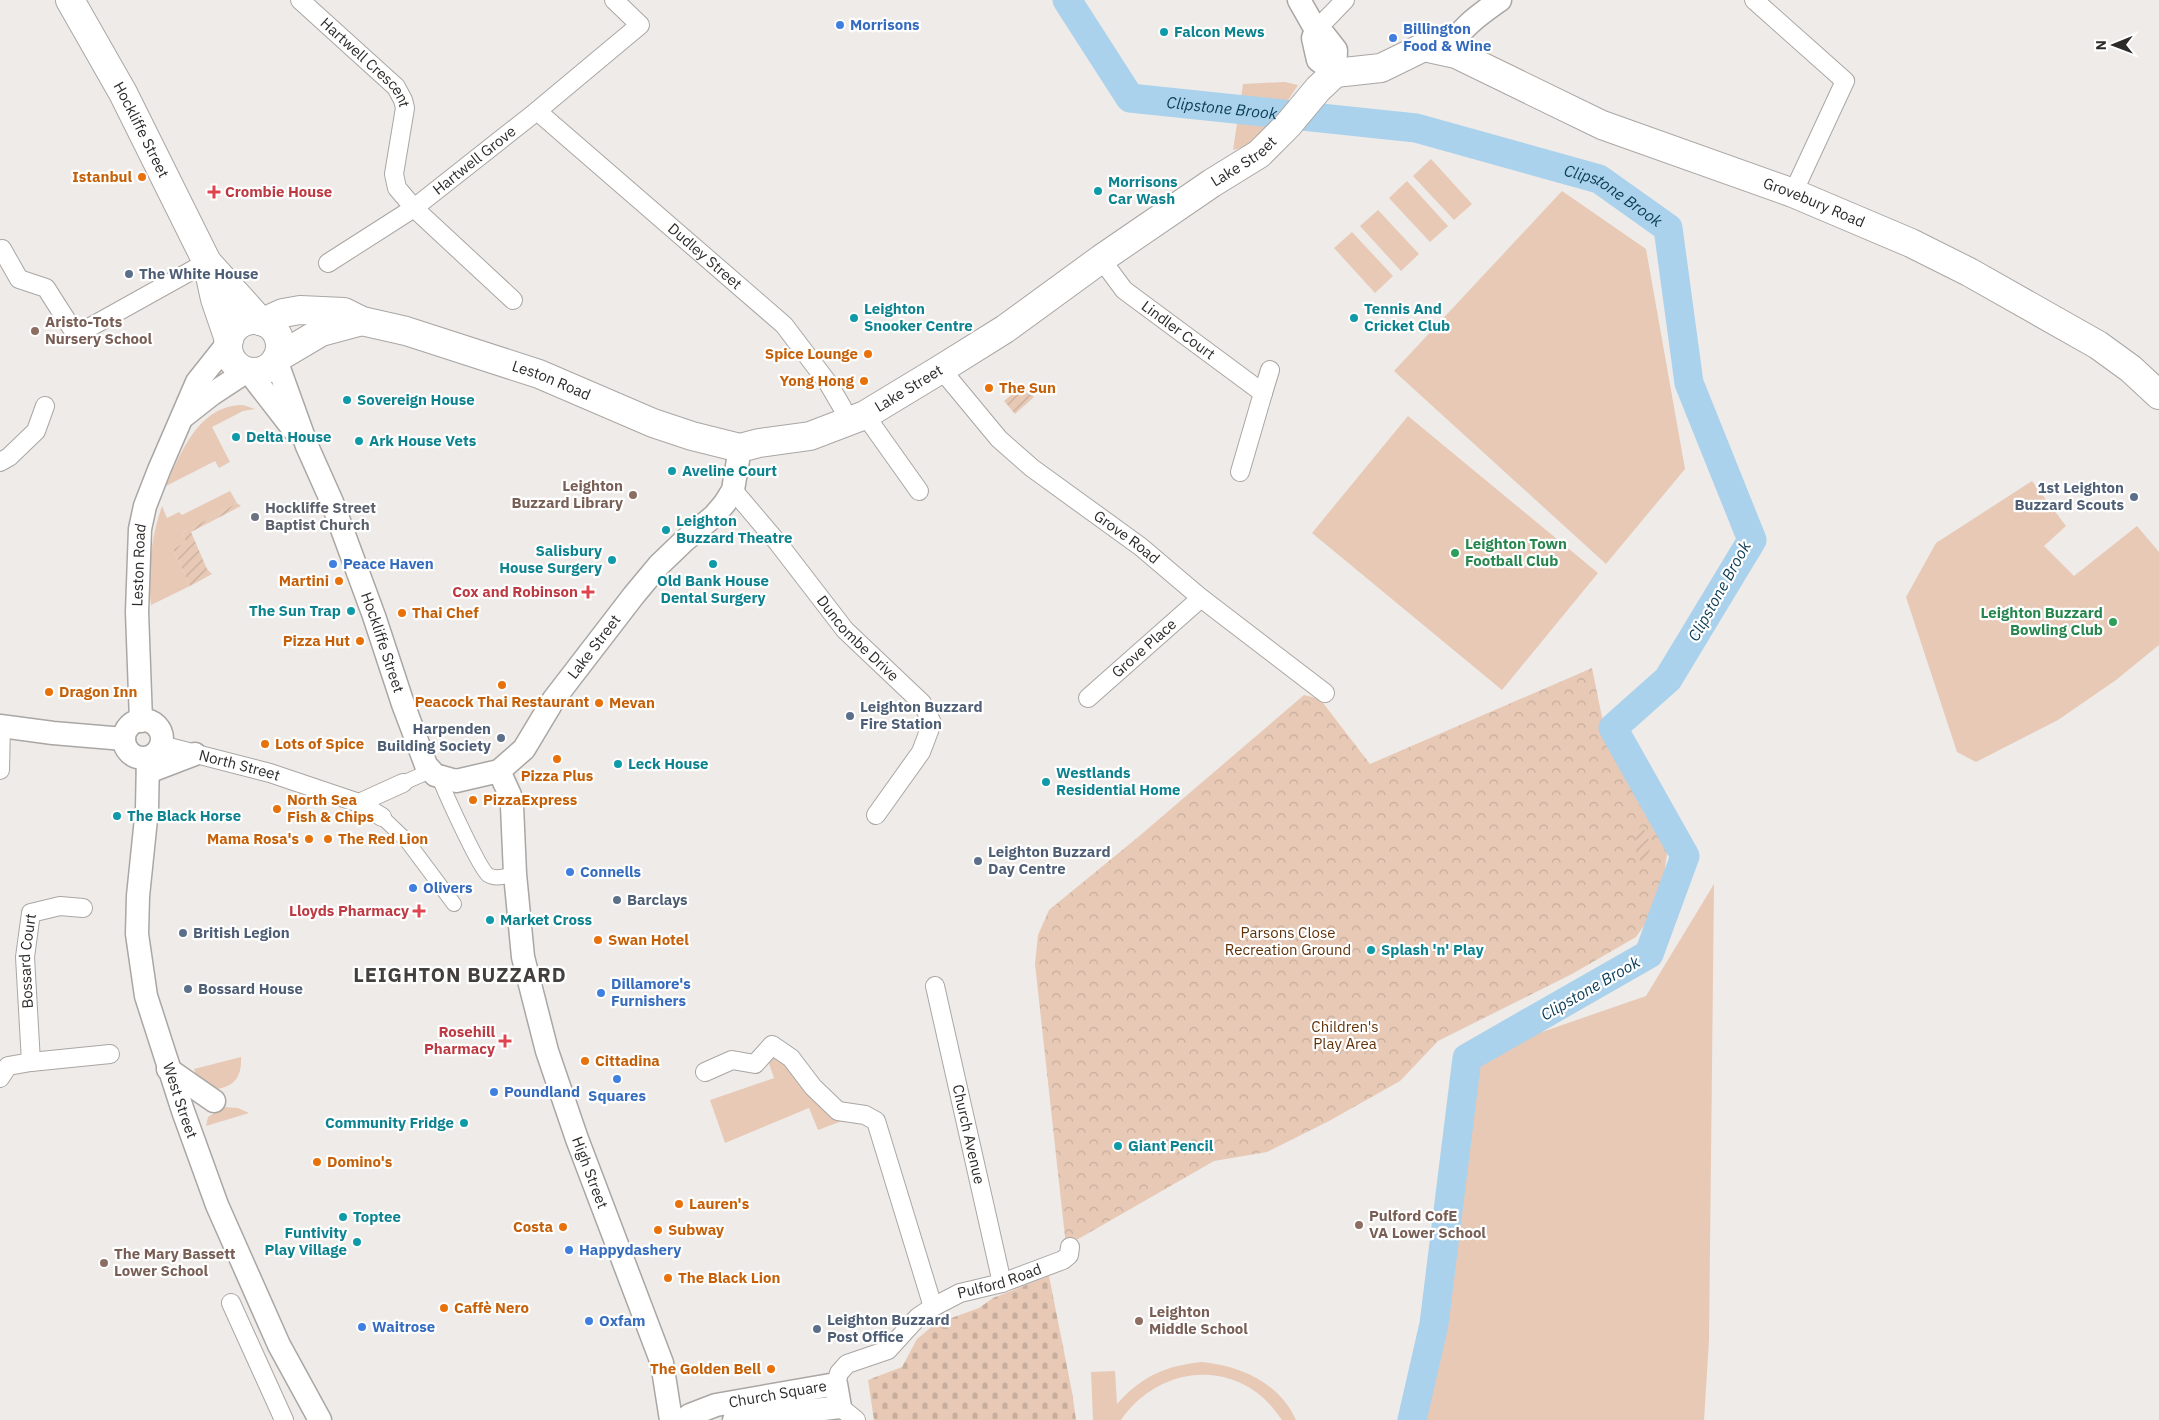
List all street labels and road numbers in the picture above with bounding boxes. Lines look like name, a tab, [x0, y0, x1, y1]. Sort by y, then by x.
street label: Hartwell Crescent	[317, 13, 414, 109]
street label: Hockliffe Street	[109, 78, 174, 181]
street label: Hartwell Grove	[429, 121, 519, 199]
street label: Lake Street	[1207, 132, 1280, 190]
street label: Grovebury Road	[1761, 173, 1868, 231]
street label: Dudley Street	[664, 219, 746, 293]
street label: Lindler Court	[1138, 296, 1219, 363]
street label: Leston Road	[510, 356, 594, 404]
street label: Lake Street	[871, 360, 946, 416]
street label: Grove Road	[1090, 506, 1164, 568]
street label: Leston Road	[127, 522, 150, 607]
street label: Hockliffe Street	[357, 589, 409, 695]
street label: Duncombe Drive	[813, 591, 903, 685]
street label: Lake Street	[563, 611, 625, 682]
street label: Grove Place	[1108, 614, 1180, 682]
street label: North Street	[197, 745, 283, 785]
street label: Bossard Court	[15, 912, 40, 1009]
street label: West Street	[159, 1060, 202, 1141]
street label: Church Avenue	[948, 1083, 989, 1186]
street label: High Street	[568, 1134, 613, 1211]
street label: Pulford Road	[955, 1259, 1044, 1302]
street label: Church Square	[727, 1376, 828, 1412]

